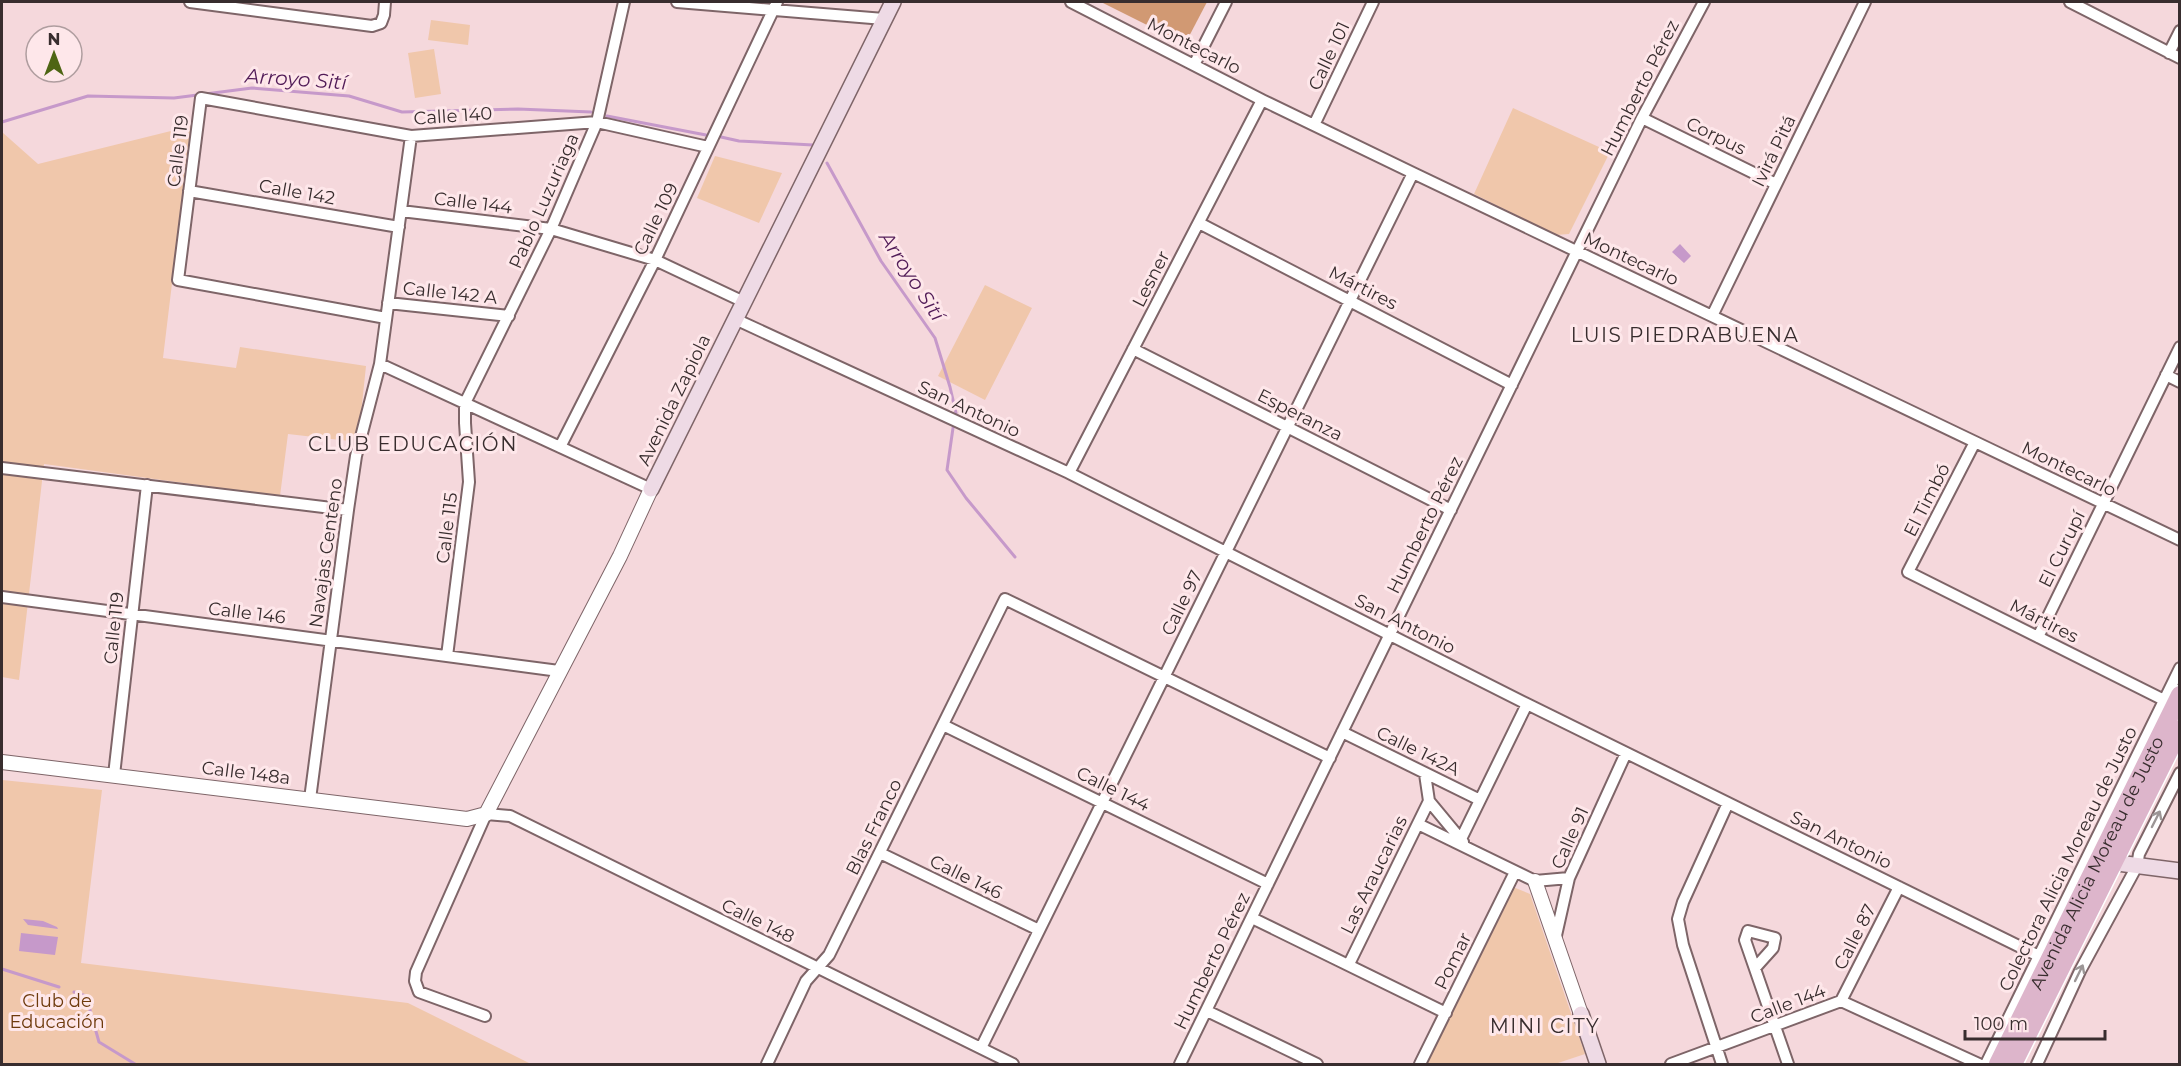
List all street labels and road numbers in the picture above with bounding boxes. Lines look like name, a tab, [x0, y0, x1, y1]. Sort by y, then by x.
street label: Montecarlo	[1143, 13, 1245, 79]
street label: Humberto Pérez	[1596, 16, 1684, 160]
street label: Calle 101	[1304, 18, 1354, 94]
street label: Calle 140	[413, 102, 493, 130]
street label: Corpus	[1683, 112, 1750, 160]
street label: Ivirá Pitá	[1747, 112, 1801, 190]
street label: Calle 119	[163, 114, 193, 188]
street label: Pablo Luzuriaga	[504, 130, 584, 272]
street label: Calle 142	[257, 174, 337, 210]
street label: Calle 109	[629, 179, 683, 259]
street label: Calle 144	[433, 187, 514, 219]
street label: Montecarlo	[1580, 227, 1682, 291]
street label: Lesner	[1127, 247, 1175, 311]
street label: Mártires	[1325, 261, 1401, 315]
street label: Calle 142 A	[402, 277, 498, 309]
street label: Avenida Zapiola	[633, 331, 715, 469]
street label: San Antonio	[914, 376, 1024, 442]
street label: Esperanza	[1254, 384, 1346, 446]
street label: Montecarlo	[2018, 437, 2120, 501]
street label: Humberto Pérez	[1382, 453, 1468, 597]
street label: El Timbó	[1899, 460, 1955, 540]
street label: Navajas Centeno	[305, 477, 347, 629]
street label: Calle 115	[432, 491, 462, 565]
street label: El Curupí	[2034, 506, 2090, 591]
street label: Calle 97	[1157, 567, 1207, 639]
street label: San Antonio	[1351, 589, 1459, 659]
street label: Calle 119	[99, 591, 129, 665]
street label: Mártires	[2006, 594, 2082, 648]
street label: Calle 146	[207, 597, 287, 629]
street label: Calle 142A	[1373, 721, 1463, 781]
street label: Colectora Alicia Moreau de Justo	[1994, 723, 2142, 995]
street label: Avenida Alicia Moreau de Justo	[2025, 733, 2169, 993]
street label: Calle 148a	[200, 757, 292, 789]
street label: Calle 144	[1073, 762, 1153, 816]
street label: Blas Franco	[841, 775, 907, 879]
street label: Calle 91	[1547, 803, 1593, 873]
street label: San Antonio	[1787, 806, 1895, 874]
street label: Las Araucarias	[1336, 812, 1412, 938]
street label: Calle 146	[926, 850, 1006, 904]
street label: Humberto Pérez	[1169, 889, 1255, 1033]
street label: Calle 148	[718, 894, 798, 948]
street label: Calle 87	[1829, 901, 1881, 973]
street label: Pomar	[1430, 929, 1476, 993]
street label: Calle 144	[1747, 980, 1829, 1028]

